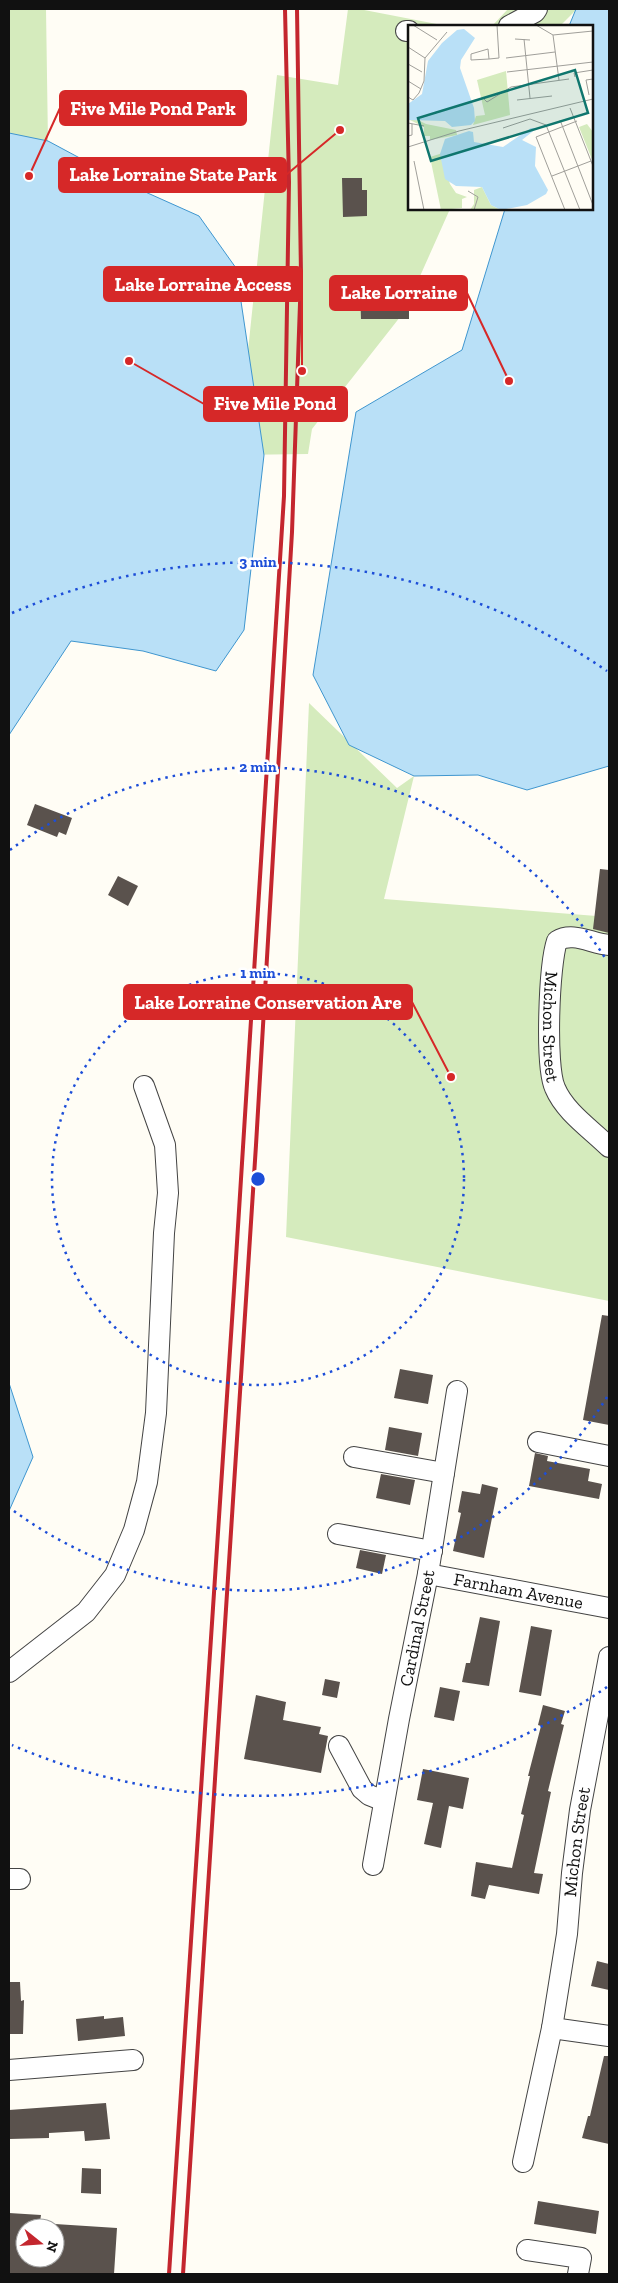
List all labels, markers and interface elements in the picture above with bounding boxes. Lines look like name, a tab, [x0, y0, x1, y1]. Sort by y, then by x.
inset map	[408, 25, 593, 210]
callout: Five Mile Pond Park	[60, 91, 246, 125]
text: Five Mile Pond Park	[70, 97, 236, 120]
callout: Lake Lorraine State Park	[59, 158, 286, 192]
text: Lake Lorraine State Park	[69, 163, 277, 186]
callout: Lake Lorraine Access	[104, 267, 302, 301]
text: Lake Lorraine Access	[115, 273, 292, 296]
callout: Lake Lorraine	[330, 276, 467, 310]
text: Lake Lorraine	[341, 281, 457, 304]
callout: Five Mile Pond	[204, 387, 347, 421]
text: Five Mile Pond	[214, 392, 336, 415]
text: 3 min	[239, 553, 277, 571]
text: 2 min	[239, 758, 277, 776]
text: 1 min	[240, 964, 276, 982]
street label: Michon Street	[538, 971, 564, 1085]
callout: Lake Lorraine Conservation Are	[124, 985, 412, 1019]
text: Lake Lorraine Conservation Are	[134, 991, 402, 1014]
centre of rings	[249, 1170, 267, 1188]
street label: Cardinal Street	[395, 1568, 440, 1688]
street label: Farnham Avenue	[452, 1568, 585, 1614]
street label: Michon Street	[559, 1785, 595, 1898]
north arrow	[15, 2218, 65, 2268]
text: N	[42, 2239, 62, 2255]

